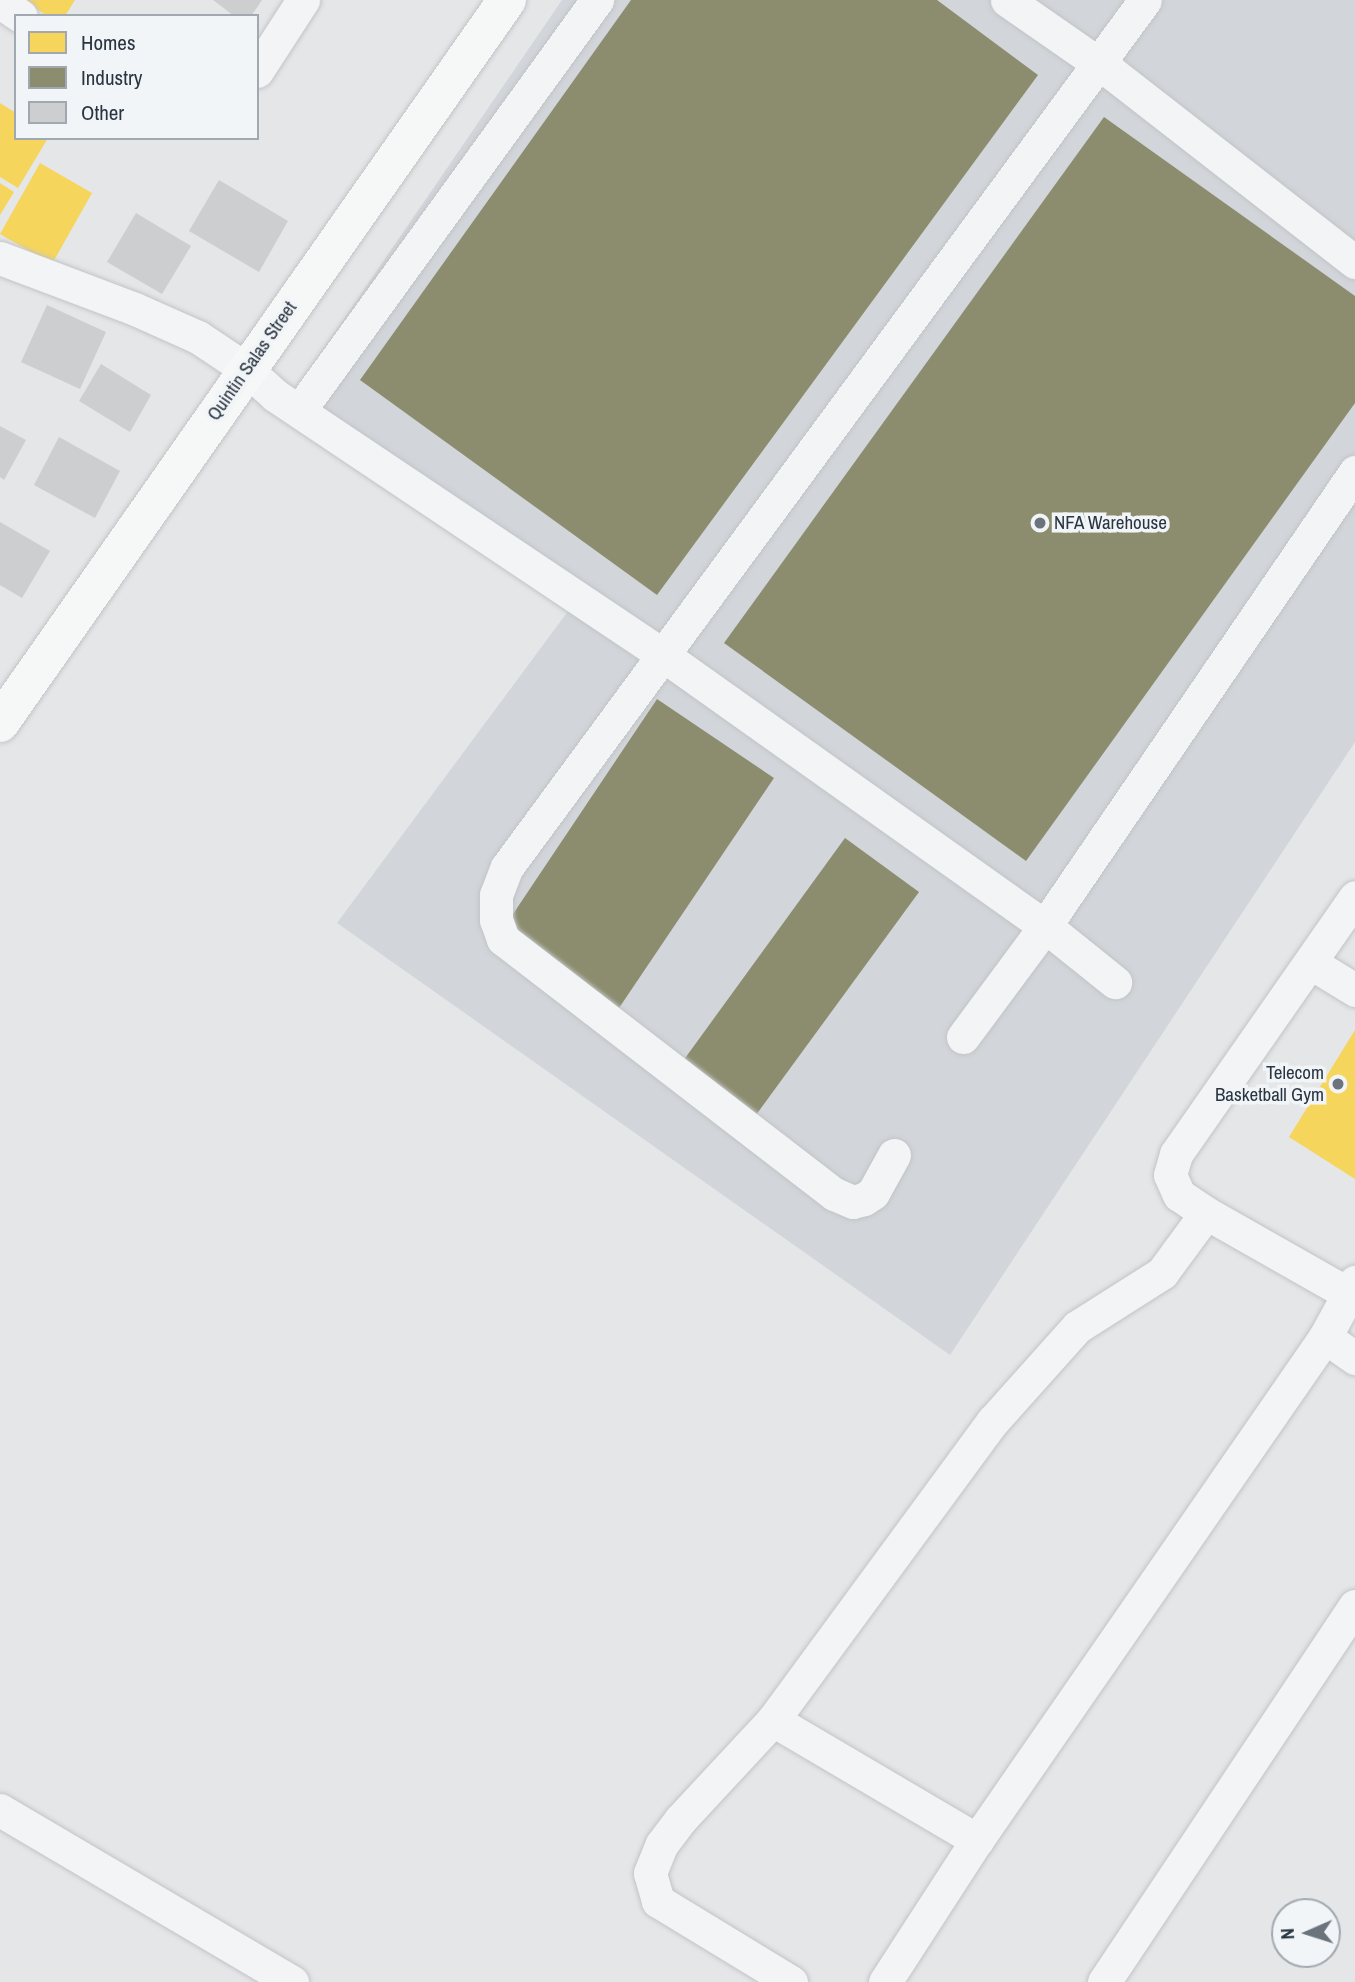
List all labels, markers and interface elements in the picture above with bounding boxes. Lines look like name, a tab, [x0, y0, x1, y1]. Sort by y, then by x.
legend	[14, 14, 259, 140]
text: Homes	[81, 28, 136, 57]
text: Industry	[81, 63, 142, 92]
text: Other	[81, 98, 124, 127]
street label: Quintin Salas Street	[202, 297, 302, 425]
place label: NFA Warehouse	[1054, 512, 1168, 534]
marker: NFA Warehouse	[1032, 515, 1048, 531]
place label: Telecom Basketball Gym	[1215, 1062, 1324, 1106]
marker: Telecom Basketball Gym	[1330, 1076, 1346, 1092]
north arrow	[1271, 1898, 1341, 1968]
text: N	[1274, 1928, 1300, 1940]

